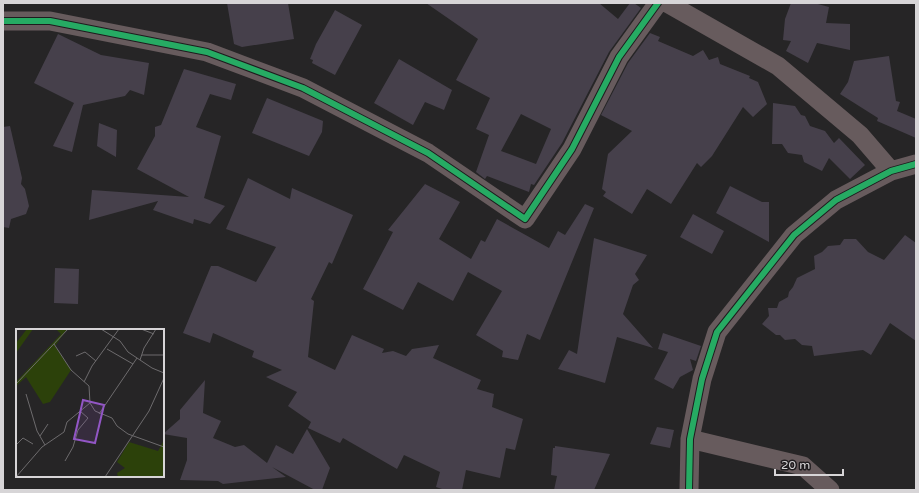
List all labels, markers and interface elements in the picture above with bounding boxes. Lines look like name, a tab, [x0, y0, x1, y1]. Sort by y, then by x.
inset map	[16, 329, 164, 477]
scale bar	[775, 451, 843, 477]
text: 20 m	[781, 458, 810, 472]

